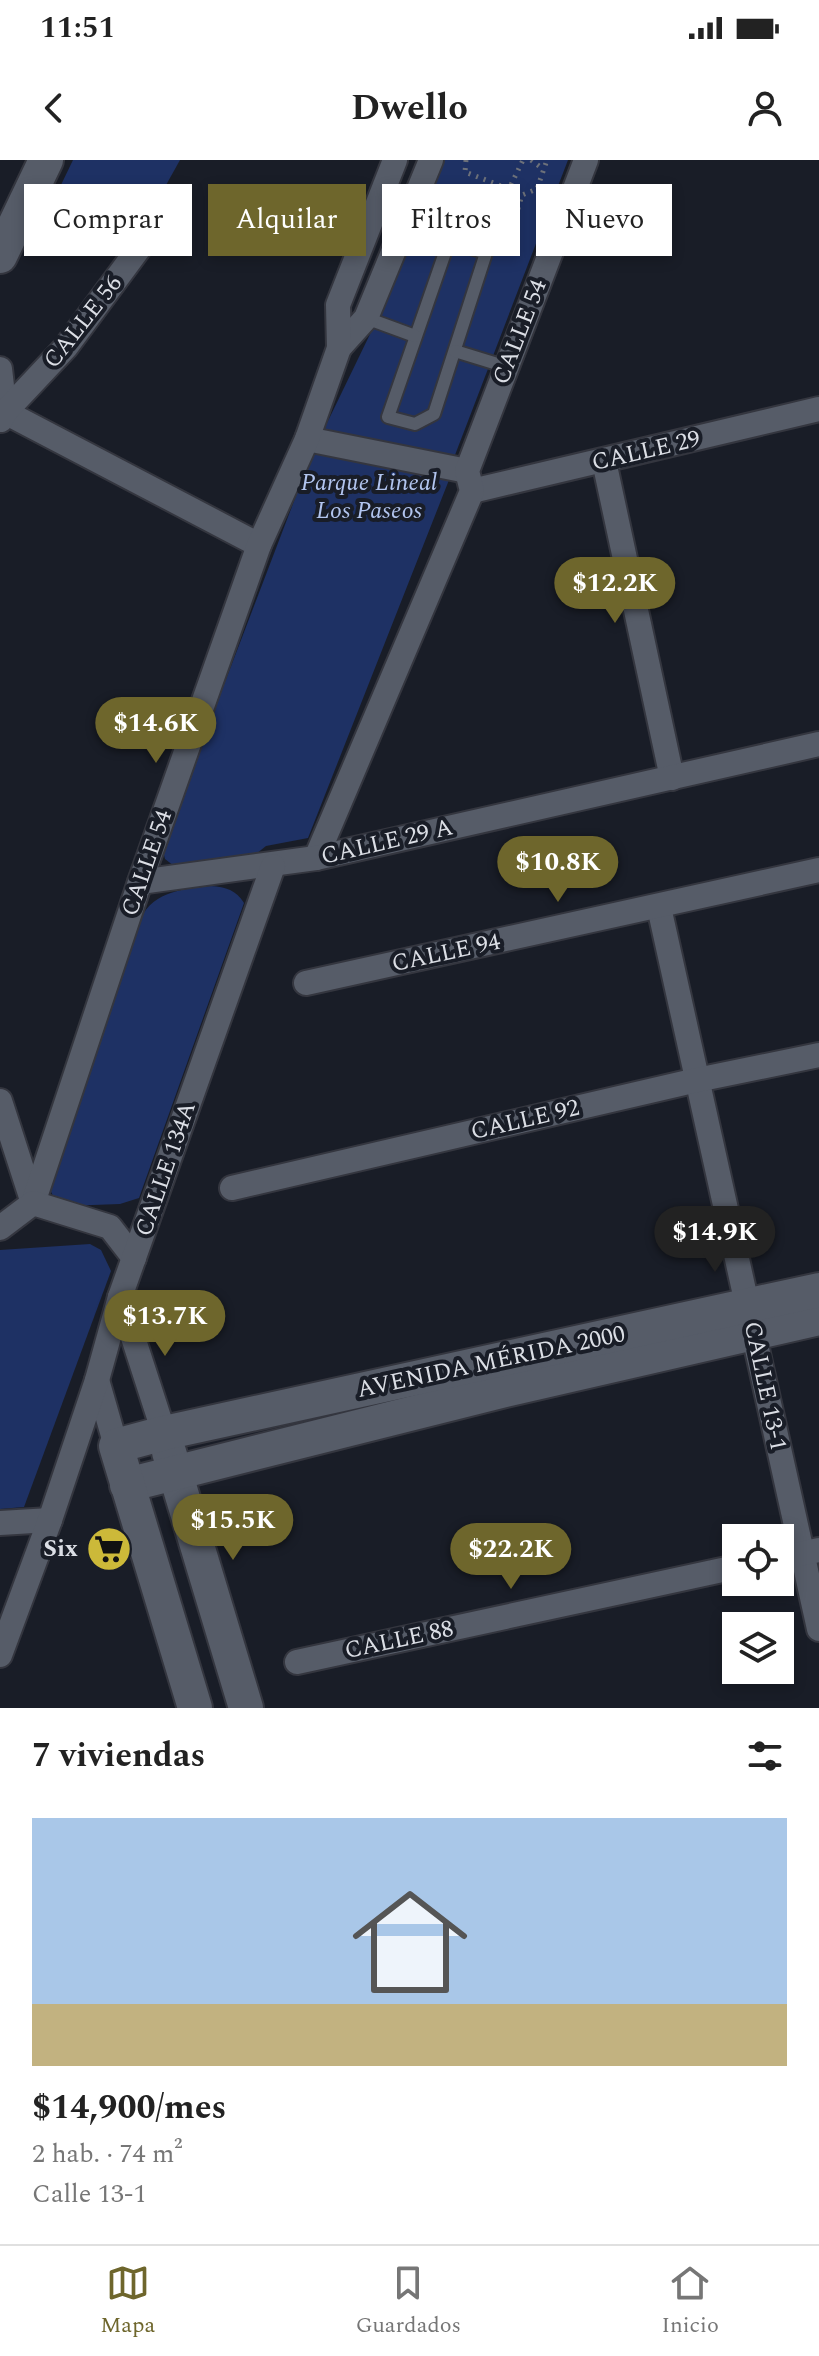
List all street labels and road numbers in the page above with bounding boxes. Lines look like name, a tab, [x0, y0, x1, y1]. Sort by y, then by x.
street label: CALLE 56	[35, 267, 131, 377]
street label: CALLE 54	[483, 274, 557, 390]
street label: CALLE 29	[588, 421, 704, 481]
street label: CALLE 54	[112, 805, 182, 921]
street label: CALLE 29 A	[317, 809, 457, 875]
street label: CALLE 94	[388, 924, 504, 982]
street label: CALLE 92	[467, 1090, 583, 1150]
street label: CALLE 134A	[126, 1097, 206, 1241]
street label: AVENIDA MÉRIDA 2000	[354, 1316, 628, 1408]
street label: CALLE 13-1	[734, 1318, 796, 1454]
street label: CALLE 88	[341, 1611, 457, 1669]

